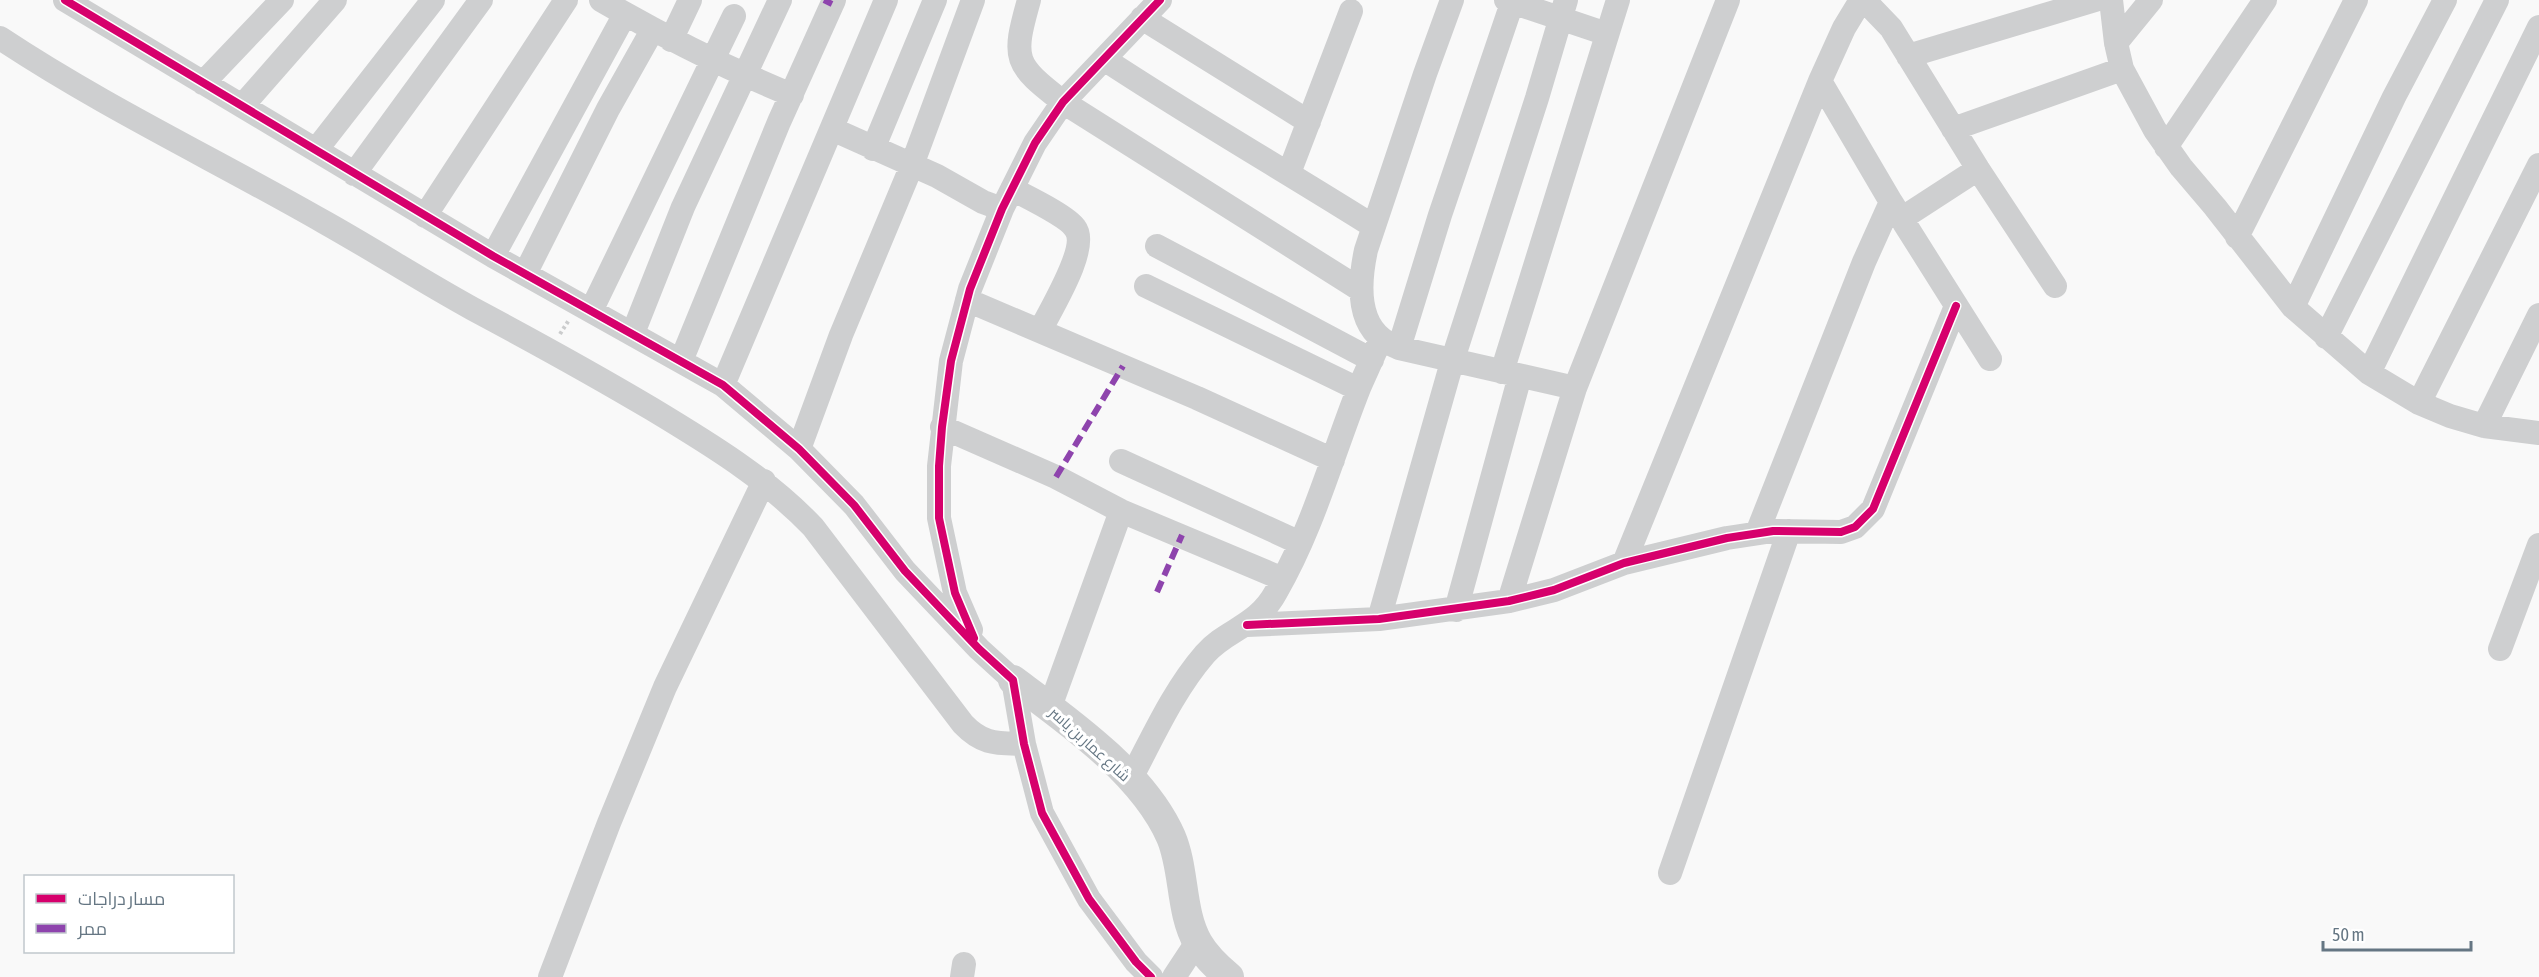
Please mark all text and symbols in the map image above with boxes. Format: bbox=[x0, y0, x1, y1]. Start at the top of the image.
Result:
street label: شارع عمار بن ياسر bbox=[1044, 703, 1134, 787]
legend bbox=[24, 875, 234, 953]
text: مسار دراجات bbox=[78, 888, 165, 910]
scale bar bbox=[2323, 914, 2472, 952]
text: ممر bbox=[77, 918, 107, 940]
text: 50 m bbox=[2332, 924, 2364, 945]

